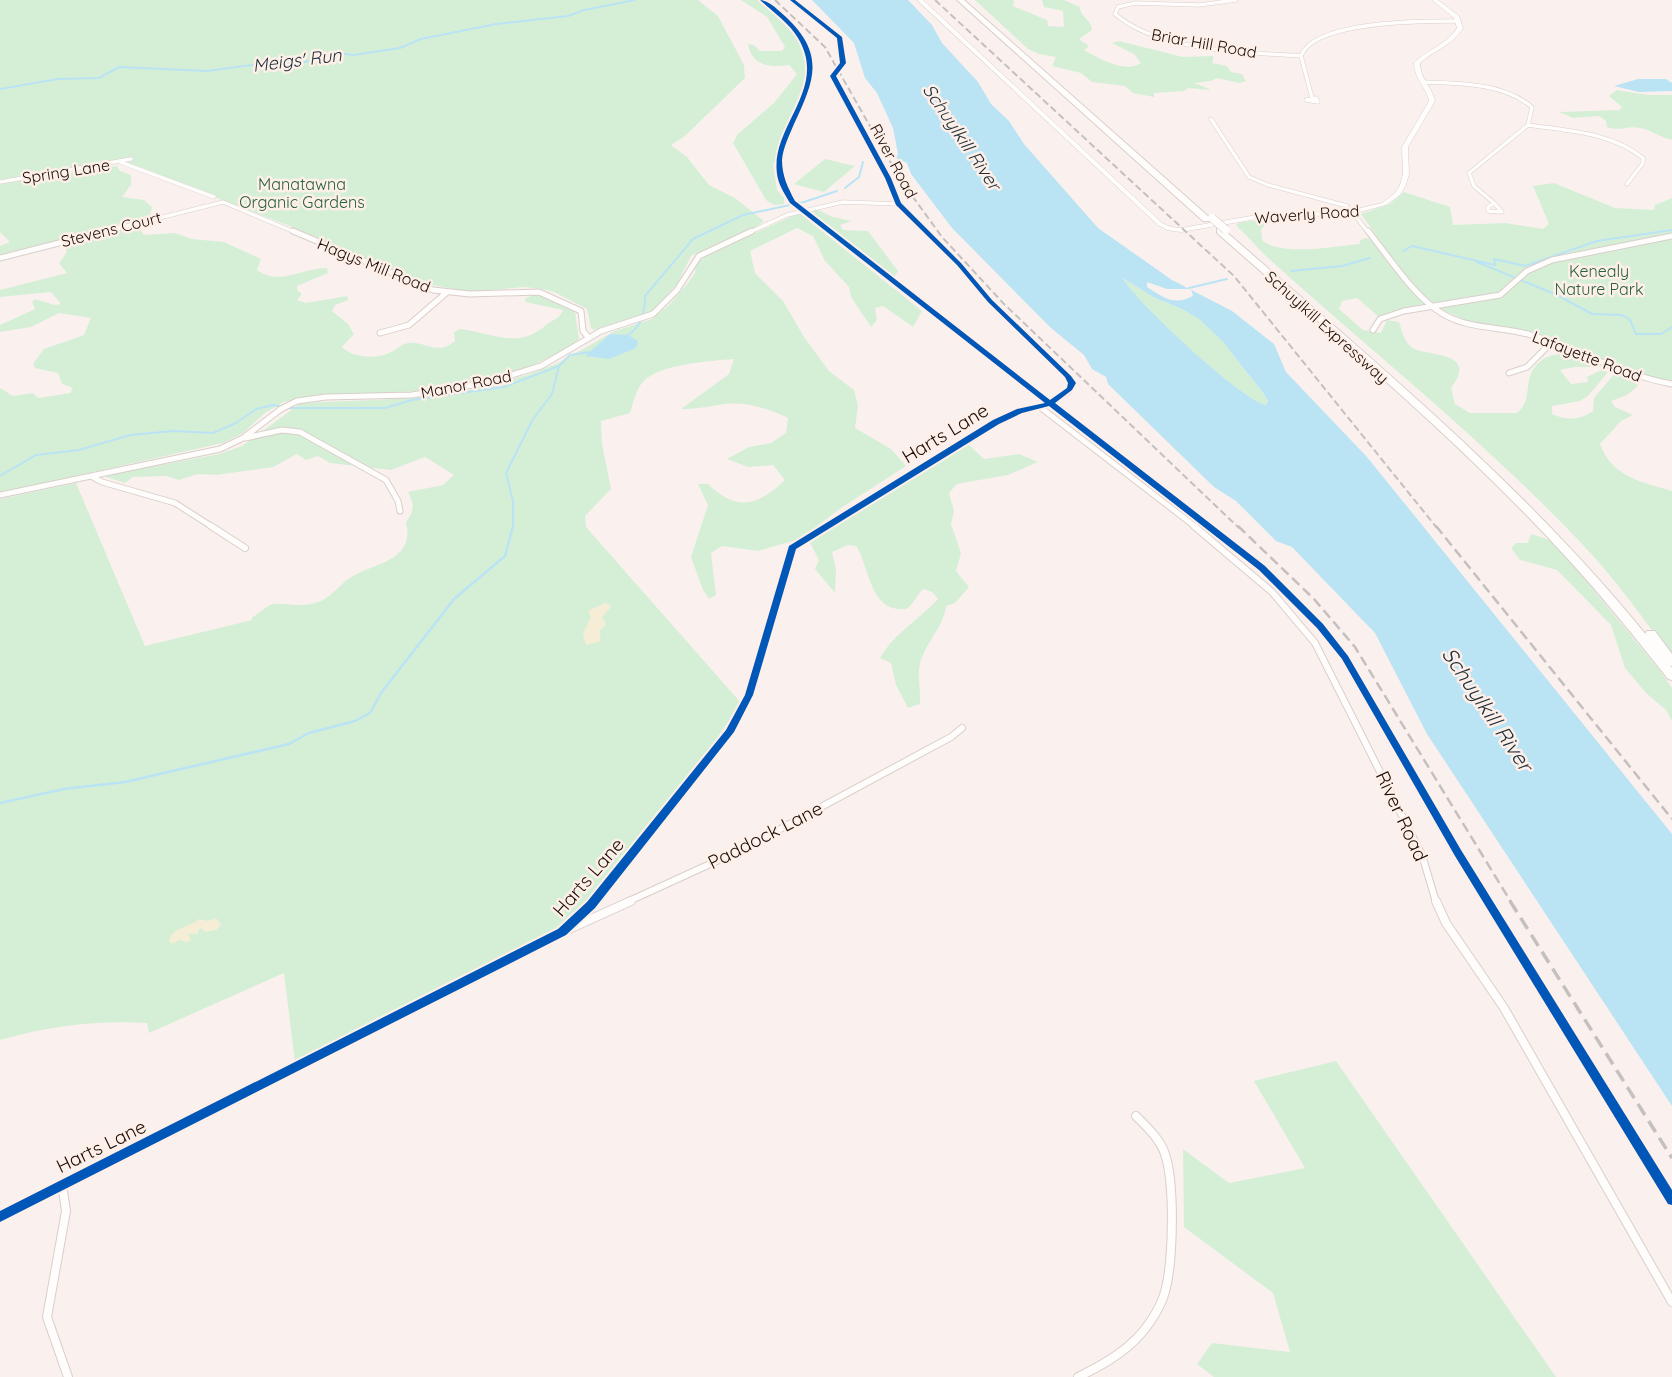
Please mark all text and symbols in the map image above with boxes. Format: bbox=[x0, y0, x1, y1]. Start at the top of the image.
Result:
street label: Briar Hill Road bbox=[1150, 24, 1258, 62]
water label: Meigs' Run bbox=[251, 43, 343, 77]
water label: Schuylkill River bbox=[918, 79, 1007, 196]
street label: River Road bbox=[866, 120, 922, 202]
street label: Spring Lane bbox=[21, 154, 111, 188]
park label: Manatawna Organic Gardens bbox=[239, 174, 365, 212]
street label: Waverly Road bbox=[1254, 200, 1360, 228]
street label: Stevens Court bbox=[59, 207, 163, 251]
street label: Hagys Mill Road bbox=[315, 233, 433, 297]
park label: Kenealy Nature Park bbox=[1555, 261, 1643, 299]
street label: Schuylkill Expressway bbox=[1261, 266, 1393, 388]
street label: Lafayette Road bbox=[1529, 326, 1645, 386]
street label: Manor Road bbox=[419, 365, 513, 403]
street label: Harts Lane bbox=[897, 398, 993, 468]
water label: Schuylkill River bbox=[1437, 642, 1541, 778]
street label: River Road bbox=[1371, 767, 1433, 865]
street label: Paddock Lane bbox=[704, 796, 826, 874]
street label: Harts Lane bbox=[547, 833, 629, 921]
street label: Harts Lane bbox=[52, 1114, 150, 1178]

